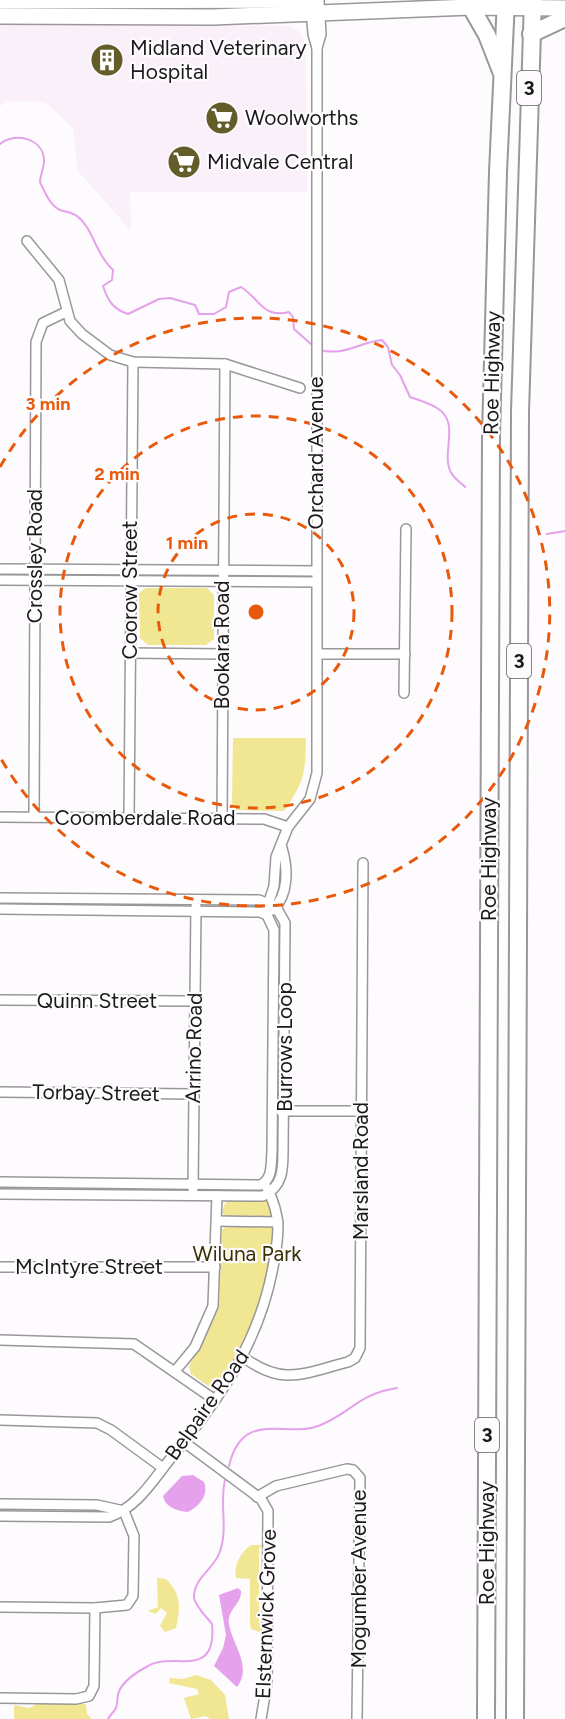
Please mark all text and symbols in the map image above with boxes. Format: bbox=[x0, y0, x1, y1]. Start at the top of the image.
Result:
place label: Midland Veterinary Hospital bbox=[130, 35, 307, 84]
building icon: Midland Veterinary Hospital bbox=[89, 42, 125, 78]
road number: 3 bbox=[517, 71, 541, 105]
supermarket icon: Woolworths bbox=[204, 100, 240, 136]
place label: Woolworths bbox=[245, 105, 358, 130]
supermarket icon: Midvale Central bbox=[166, 144, 202, 180]
place label: Midvale Central bbox=[207, 149, 353, 174]
street label: Roe Highway bbox=[478, 311, 505, 435]
street label: Orchard Avenue bbox=[303, 377, 328, 529]
text: 3 min bbox=[26, 393, 70, 415]
text: 2 min bbox=[94, 463, 140, 485]
street label: Crossley Road bbox=[22, 489, 47, 623]
street label: Coorow Street bbox=[117, 520, 142, 659]
text: 1 min bbox=[166, 532, 208, 554]
street label: Bookara Road bbox=[209, 580, 234, 710]
centre of rings bbox=[246, 602, 266, 622]
road number: 3 bbox=[507, 644, 531, 678]
street label: Roe Highway bbox=[476, 797, 501, 921]
street label: Coomberdale Road bbox=[55, 805, 235, 830]
street label: Burrows Loop bbox=[272, 982, 297, 1112]
street label: Quinn Street bbox=[37, 988, 157, 1013]
street label: Arrino Road bbox=[180, 992, 207, 1104]
street label: Torbay Street bbox=[32, 1079, 160, 1106]
street label: Marsland Road bbox=[348, 1102, 373, 1240]
park label: Wiluna Park bbox=[193, 1241, 302, 1266]
street label: McIntyre Street bbox=[15, 1254, 163, 1279]
street label: Belpaire Road bbox=[159, 1345, 254, 1465]
road number: 3 bbox=[475, 1418, 499, 1452]
street label: Roe Highway bbox=[474, 1481, 499, 1605]
street label: Mogumber Avenue bbox=[346, 1490, 371, 1668]
street label: Elsternwick Grove bbox=[250, 1529, 281, 1699]

